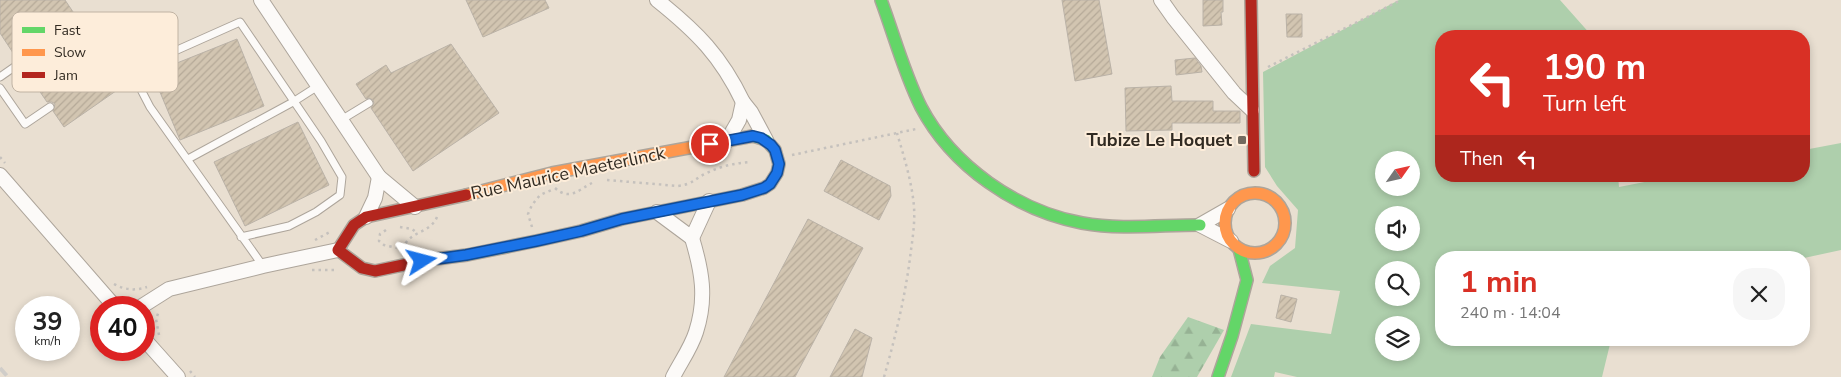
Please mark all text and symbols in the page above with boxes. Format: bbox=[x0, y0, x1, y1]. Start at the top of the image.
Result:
legend bbox=[12, 12, 178, 92]
text: Fast bbox=[54, 21, 80, 40]
text: Slow bbox=[54, 43, 86, 62]
text: 190 m bbox=[1543, 44, 1646, 91]
icon: left bbox=[1460, 50, 1525, 115]
text: Jam bbox=[53, 66, 78, 85]
text: Turn left bbox=[1543, 89, 1626, 119]
pin bbox=[689, 123, 731, 165]
place label: Tubize Le Hoquet bbox=[1087, 128, 1232, 152]
icon: arrive bbox=[696, 130, 724, 158]
marker: Tubize Le Hoquet bbox=[1236, 134, 1248, 146]
street label: Rue Maurice Maeterlinck bbox=[469, 140, 668, 205]
icon: left bbox=[1513, 145, 1541, 173]
text: Then bbox=[1460, 146, 1503, 172]
north arrow bbox=[1375, 151, 1420, 196]
map controls bbox=[1375, 151, 1420, 361]
button: sound bbox=[1375, 206, 1420, 251]
position arrow bbox=[395, 234, 447, 286]
button: search bbox=[1375, 261, 1420, 306]
text: 1 min bbox=[1460, 262, 1538, 303]
button: close bbox=[1733, 268, 1785, 320]
speed limit sign: 40 bbox=[90, 296, 155, 361]
text: 240 m · 14:04 bbox=[1460, 302, 1561, 324]
text: 39 bbox=[32, 305, 63, 339]
button: layers bbox=[1375, 316, 1420, 361]
text: km/h bbox=[34, 333, 61, 349]

